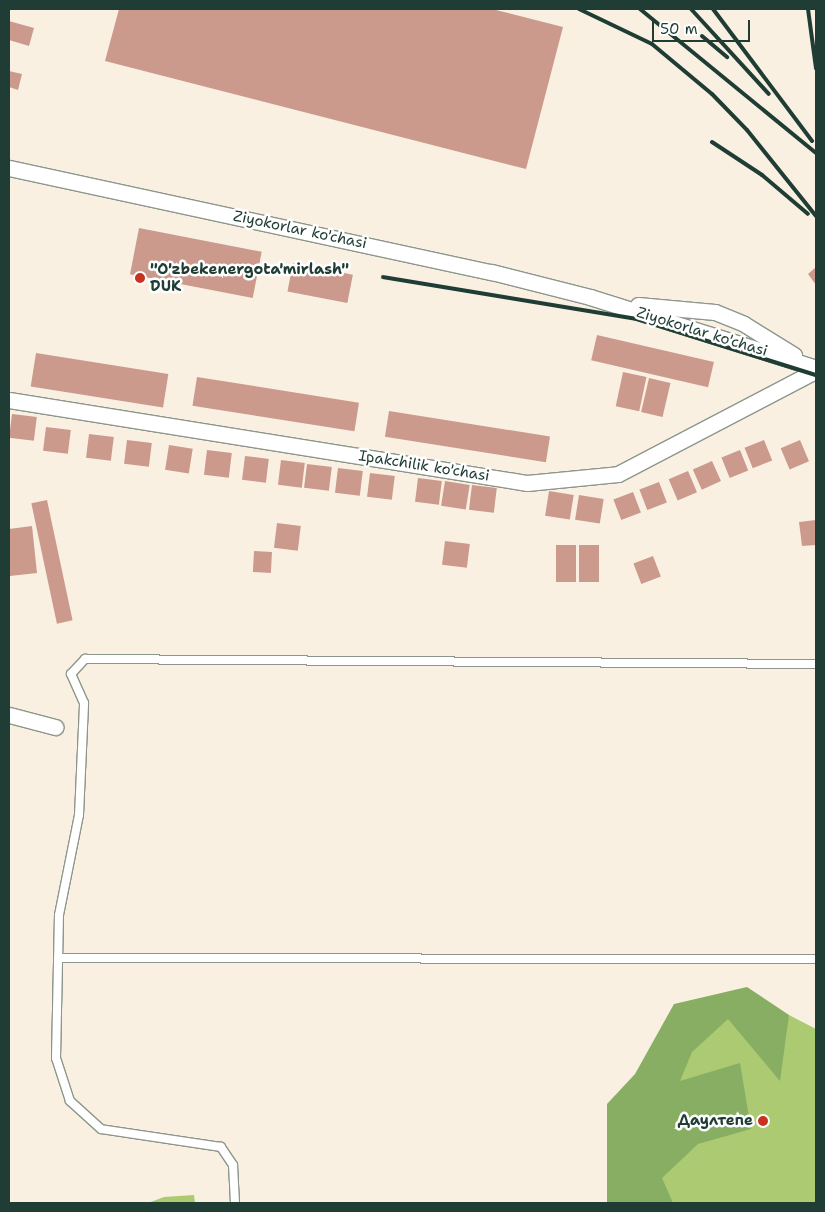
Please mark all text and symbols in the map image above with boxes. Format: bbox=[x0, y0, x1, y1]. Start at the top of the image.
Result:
scale bar bbox=[655, 10, 752, 42]
text: 50 m bbox=[660, 19, 698, 39]
street label: Ziyokorlar ko'chasi bbox=[232, 207, 368, 253]
place label: "O'zbekenergota'mirlash" DUK bbox=[150, 260, 349, 295]
marker: "O'zbekenergota'mirlash" DUK bbox=[134, 272, 146, 284]
street label: Ziyokorlar ko'chasi bbox=[634, 304, 770, 360]
street label: Ipakchilik ko'chasi bbox=[357, 447, 491, 485]
place label: Даултепе bbox=[678, 1112, 753, 1130]
marker: Даултепе bbox=[757, 1115, 769, 1127]

